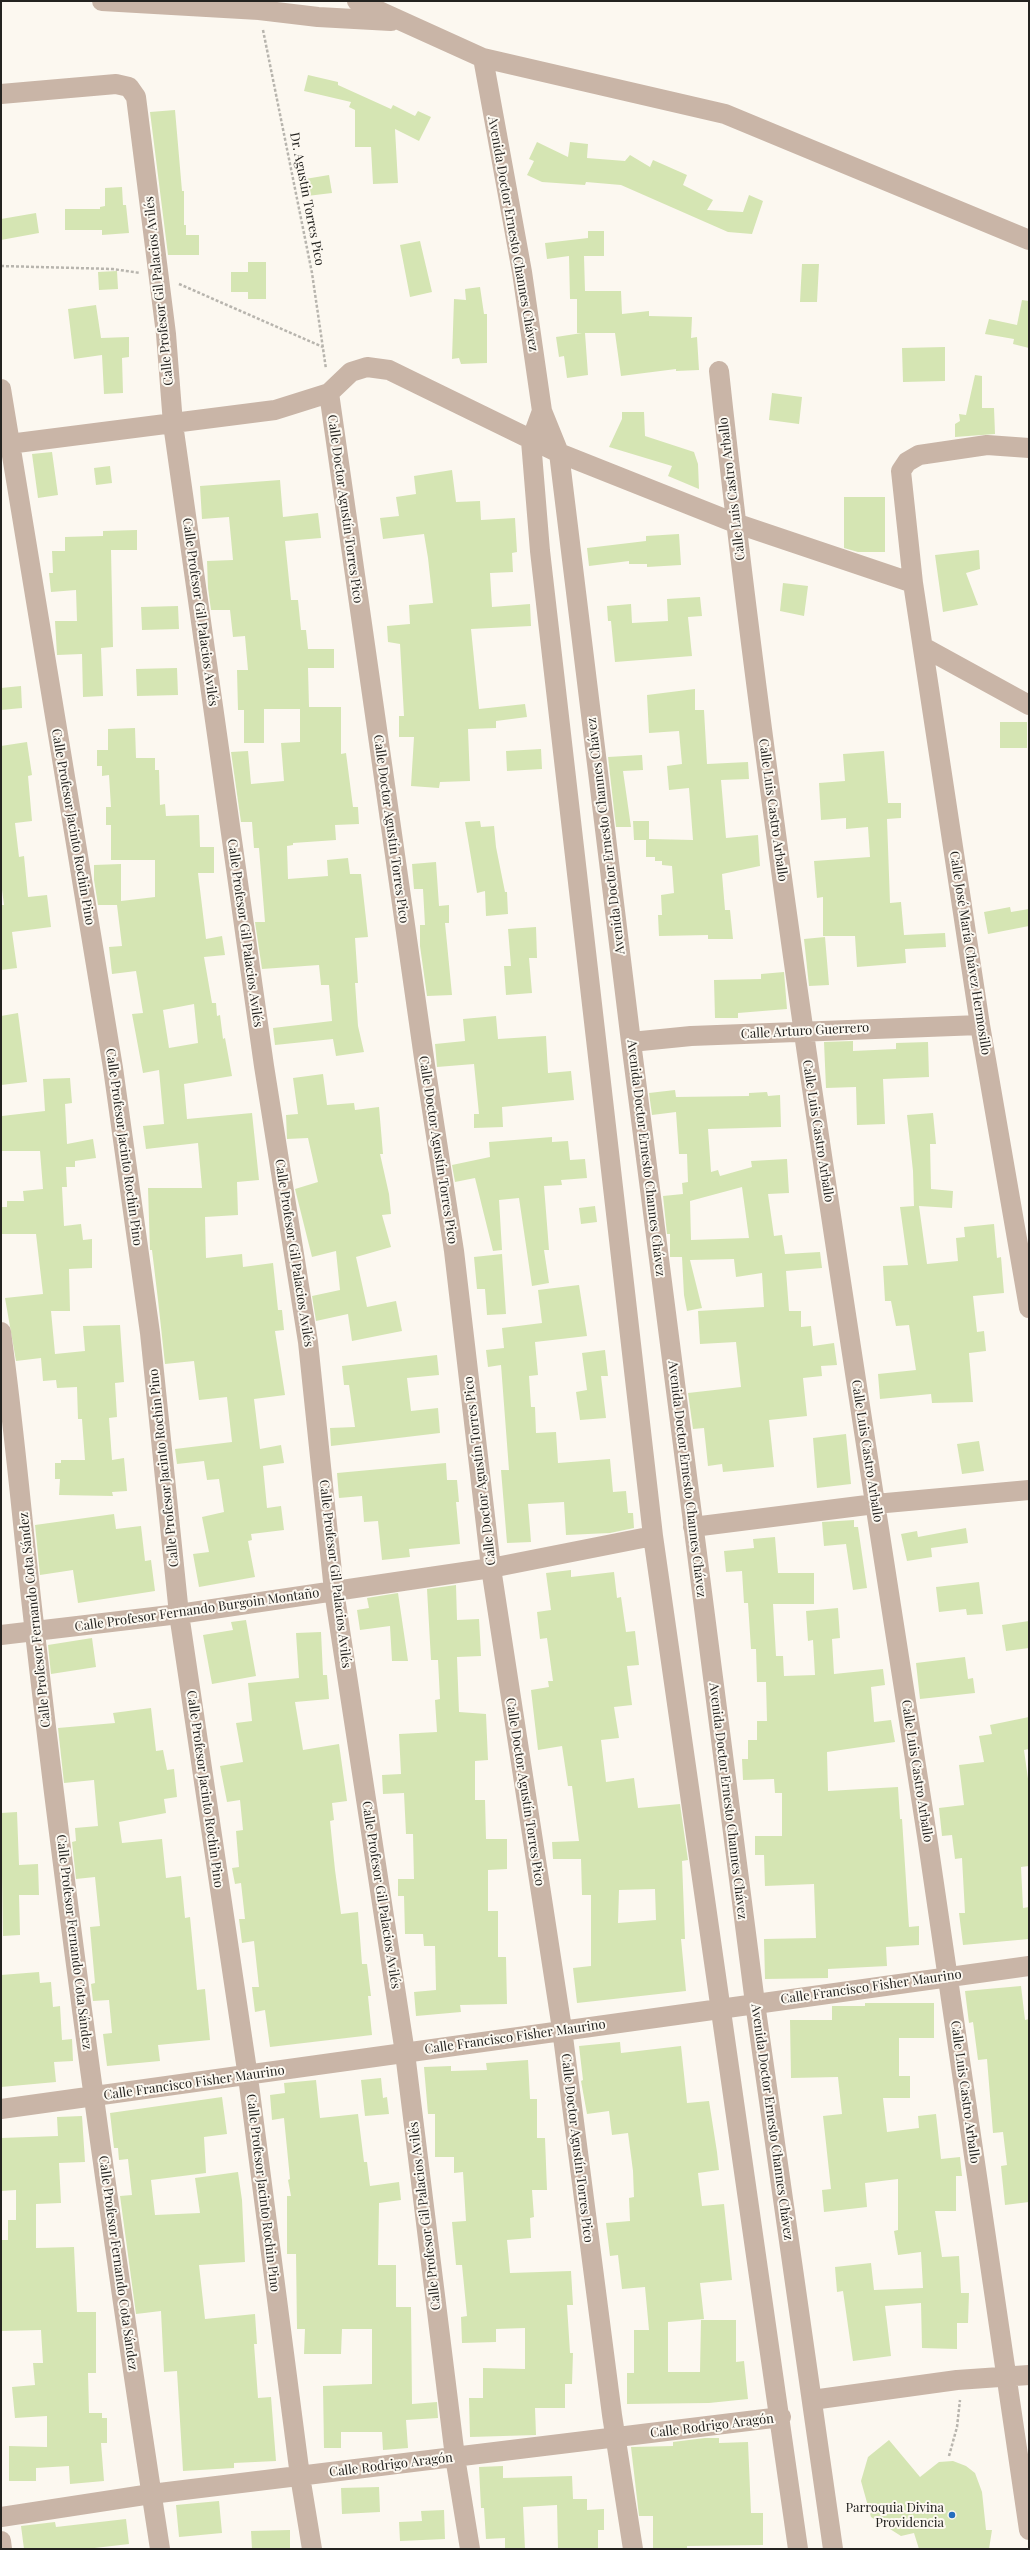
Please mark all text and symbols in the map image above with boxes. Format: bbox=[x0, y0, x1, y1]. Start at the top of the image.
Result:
street label: Avenida Doctor Ernesto Channes Chávez bbox=[485, 115, 541, 353]
street label: Dr. Agustin Torres Pico bbox=[286, 131, 328, 267]
street label: Calle Profesor Gil Palacios Avilés bbox=[141, 196, 177, 386]
street label: Calle Doctor Agustín Torres Pico bbox=[324, 414, 366, 604]
street label: Calle Luis Castro Arballo bbox=[715, 416, 749, 562]
street label: Calle Profesor Gil Palacios Avilés bbox=[179, 517, 221, 707]
street label: Avenida Doctor Ernesto Channes Chávez bbox=[584, 717, 628, 955]
street label: Calle Profesor Jacinto Rochin Pino bbox=[48, 728, 98, 926]
street label: Calle Doctor Agustín Torres Pico bbox=[370, 734, 412, 924]
street label: Calle Luis Castro Arballo bbox=[755, 737, 791, 883]
street label: Calle Profesor Gil Palacios Avilés bbox=[224, 838, 266, 1028]
street label: Calle José María Chávez Hermosillo bbox=[946, 850, 994, 1056]
street label: Calle Arturo Guerrero bbox=[740, 1020, 870, 1042]
street label: Avenida Doctor Ernesto Channes Chávez bbox=[624, 1039, 668, 1277]
street label: Calle Profesor Jacinto Rochin Pino bbox=[102, 1047, 146, 1247]
street label: Calle Doctor Agustín Torres Pico bbox=[415, 1055, 461, 1245]
street label: Calle Luis Castro Arballo bbox=[799, 1059, 837, 1203]
street label: Calle Profesor Gil Palacios Avilés bbox=[271, 1158, 317, 1348]
street label: Avenida Doctor Ernesto Channes Chávez bbox=[665, 1360, 709, 1598]
street label: Calle Profesor Jacinto Rochin Pino bbox=[146, 1368, 182, 1568]
street label: Calle Doctor Agustín Torres Pico bbox=[461, 1376, 499, 1566]
street label: Calle Luis Castro Arballo bbox=[848, 1379, 886, 1523]
street label: Calle Profesor Gil Palacios Avilés bbox=[316, 1479, 354, 1669]
street label: Calle Profesor Fernando Cota Sández bbox=[16, 1511, 54, 1729]
street label: Calle Profesor Fernando Burgoin Montaño bbox=[74, 1585, 320, 1635]
street label: Avenida Doctor Ernesto Channes Chávez bbox=[706, 1682, 750, 1920]
street label: Calle Profesor Jacinto Rochin Pino bbox=[183, 1689, 227, 1889]
street label: Calle Doctor Agustín Torres Pico bbox=[502, 1697, 548, 1887]
street label: Calle Luis Castro Arballo bbox=[898, 1699, 936, 1843]
street label: Calle Profesor Gil Palacios Avilés bbox=[358, 1800, 404, 1990]
street label: Calle Profesor Fernando Cota Sández bbox=[53, 1833, 95, 2051]
street label: Calle Francisco Fisher Maurino bbox=[780, 1967, 962, 2007]
street label: Avenida Doctor Ernesto Channes Chávez bbox=[748, 2003, 796, 2241]
street label: Calle Francisco Fisher Maurino bbox=[424, 2017, 606, 2057]
street label: Calle Luis Castro Arballo bbox=[947, 2019, 983, 2165]
street label: Calle Doctor Agustín Torres Pico bbox=[558, 2053, 596, 2243]
street label: Calle Francisco Fisher Maurino bbox=[103, 2063, 285, 2103]
street label: Calle Profesor Jacinto Rochin Pino bbox=[243, 2093, 283, 2293]
street label: Calle Profesor Gil Palacios Avilés bbox=[406, 2121, 444, 2311]
street label: Calle Profesor Fernando Cota Sández bbox=[95, 2155, 141, 2371]
street label: Calle Rodrigo Aragón bbox=[649, 2411, 775, 2441]
street label: Calle Rodrigo Aragón bbox=[328, 2450, 454, 2480]
place label: Parroquia Divina Providencia bbox=[846, 2500, 944, 2531]
marker: Parroquia Divina Providencia bbox=[947, 2510, 957, 2520]

